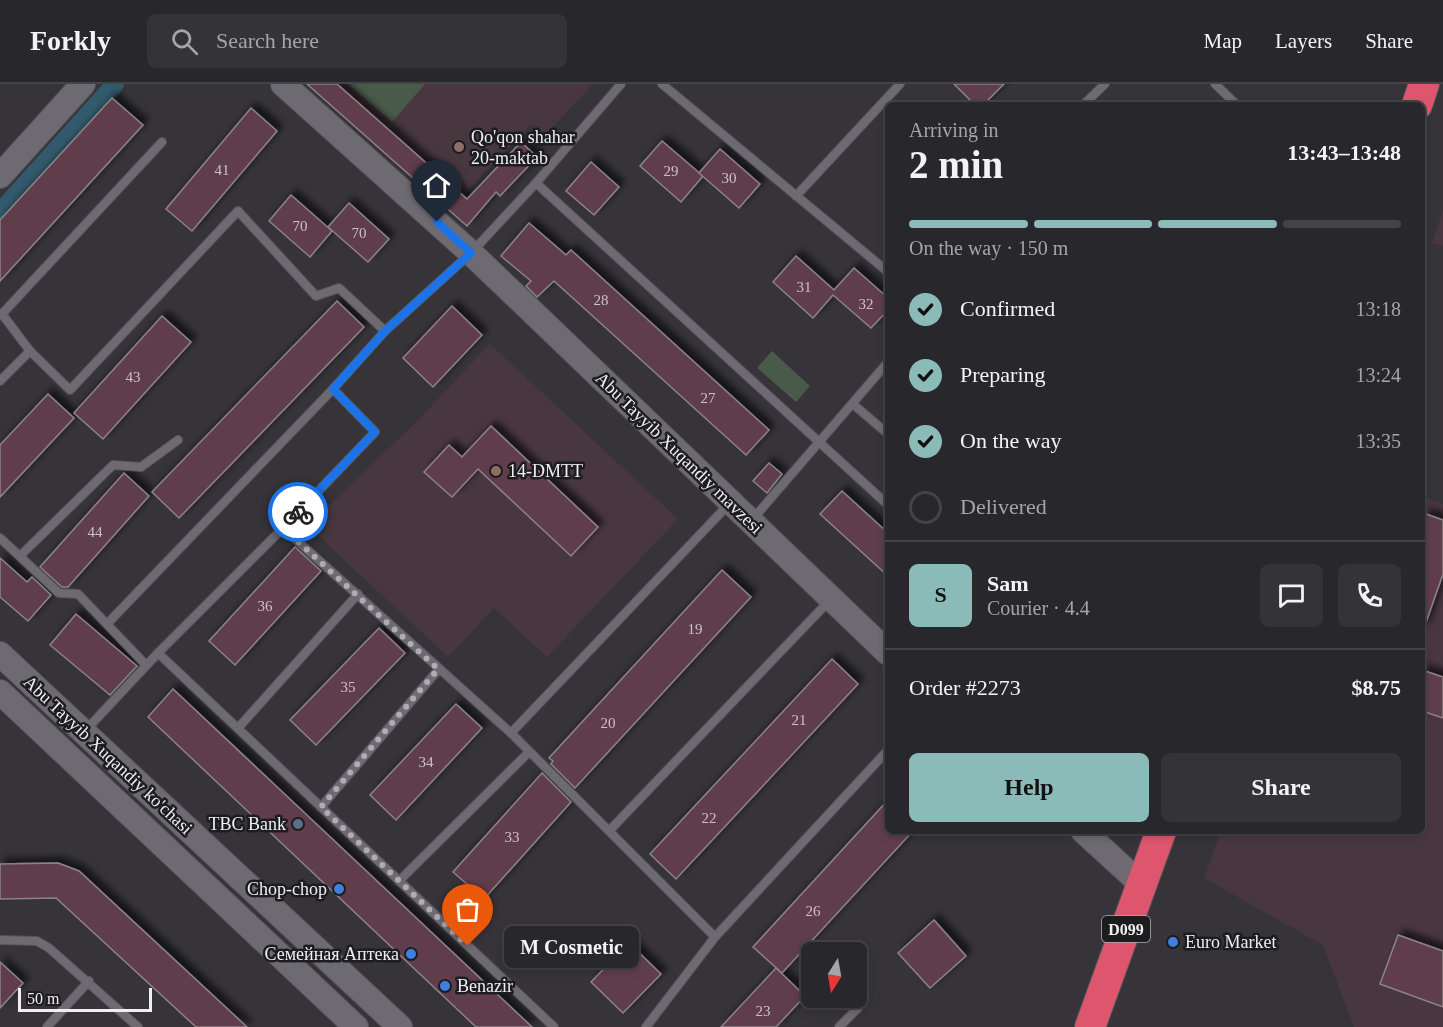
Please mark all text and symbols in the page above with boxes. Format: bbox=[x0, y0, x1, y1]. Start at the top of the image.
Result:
search box bbox=[147, 14, 567, 68]
text: Forkly bbox=[30, 25, 111, 56]
icon: search bbox=[168, 25, 201, 58]
text: Search here bbox=[216, 28, 319, 53]
text: Map bbox=[1204, 29, 1242, 53]
text: Layers bbox=[1275, 29, 1332, 53]
text: Share bbox=[1365, 29, 1413, 53]
text: Arriving in bbox=[909, 119, 998, 141]
place label: Qo'qon shahar 20-maktab bbox=[471, 127, 575, 168]
marker: Qo'qon shahar 20-maktab bbox=[452, 140, 466, 154]
text: 13:43–13:48 bbox=[1287, 140, 1401, 165]
text: 2 min bbox=[909, 143, 1003, 186]
pin bbox=[411, 160, 462, 222]
house number: 41 bbox=[215, 162, 230, 178]
house number: 29 bbox=[664, 163, 679, 179]
icon: home bbox=[420, 169, 453, 202]
house number: 30 bbox=[722, 170, 737, 186]
house number: 70 bbox=[293, 218, 308, 234]
house number: 70 bbox=[352, 225, 367, 241]
text: On the way · 150 m bbox=[909, 237, 1068, 259]
house number: 31 bbox=[797, 279, 812, 295]
house number: 28 bbox=[594, 292, 609, 308]
icon: check bbox=[909, 293, 942, 326]
house number: 32 bbox=[859, 296, 874, 312]
text: Confirmed bbox=[960, 296, 1055, 321]
text: 13:18 bbox=[1355, 298, 1401, 320]
icon: check bbox=[909, 359, 942, 392]
text: Preparing bbox=[960, 362, 1046, 387]
text: 13:24 bbox=[1355, 364, 1401, 386]
street label: Abu Tayyib Xuqandiy mavzesi bbox=[592, 368, 766, 538]
house number: 43 bbox=[126, 369, 141, 385]
house number: 27 bbox=[701, 390, 716, 406]
icon: check bbox=[909, 425, 942, 458]
text: On the way bbox=[960, 428, 1061, 453]
text: 13:35 bbox=[1355, 430, 1401, 452]
place label: 14-DMTT bbox=[508, 461, 583, 481]
marker: 14-DMTT bbox=[489, 464, 503, 478]
courier bbox=[268, 482, 328, 542]
text: Delivered bbox=[960, 494, 1047, 519]
icon: bike bbox=[282, 496, 315, 529]
house number: 44 bbox=[88, 524, 103, 540]
button: chat bbox=[1260, 564, 1323, 627]
button: phone bbox=[1338, 564, 1401, 627]
text: Sam bbox=[987, 571, 1029, 596]
text: S bbox=[934, 582, 947, 607]
text: Courier · 4.4 bbox=[987, 597, 1090, 619]
house number: 36 bbox=[258, 598, 273, 614]
house number: 19 bbox=[688, 621, 703, 637]
street label: Abu Tayyib Xuqandiy ko'chasi bbox=[20, 672, 196, 838]
text: Order #2273 bbox=[909, 675, 1021, 700]
text: $8.75 bbox=[1352, 675, 1401, 700]
house number: 35 bbox=[341, 679, 356, 695]
house number: 21 bbox=[792, 712, 807, 728]
house number: 20 bbox=[601, 715, 616, 731]
button: Help bbox=[909, 753, 1149, 822]
button: Share bbox=[1161, 753, 1401, 822]
house number: 34 bbox=[419, 754, 434, 770]
house number: 22 bbox=[702, 810, 717, 826]
place label: TBC Bank bbox=[208, 814, 286, 834]
marker: TBC Bank bbox=[291, 817, 305, 831]
house number: 33 bbox=[505, 829, 520, 845]
place label: Chop-chop bbox=[247, 879, 327, 899]
marker: Chop-chop bbox=[332, 882, 346, 896]
pin bbox=[442, 884, 493, 946]
icon: bag bbox=[451, 893, 484, 926]
house number: 26 bbox=[806, 903, 821, 919]
road number: D099 bbox=[1102, 916, 1150, 942]
callout: M Cosmetic bbox=[504, 925, 639, 967]
place label: Euro Market bbox=[1185, 932, 1276, 952]
marker: Euro Market bbox=[1166, 935, 1180, 949]
text: M Cosmetic bbox=[520, 936, 623, 958]
north arrow bbox=[801, 942, 867, 1008]
map controls bbox=[801, 942, 867, 1008]
place label: Семейная Аптека bbox=[264, 944, 399, 964]
marker: Семейная Аптека bbox=[404, 947, 418, 961]
place label: Benazir bbox=[457, 976, 513, 996]
marker: Benazir bbox=[438, 979, 452, 993]
scale bar bbox=[18, 985, 152, 1012]
text: 50 m bbox=[27, 990, 59, 1007]
house number: 23 bbox=[756, 1003, 771, 1019]

